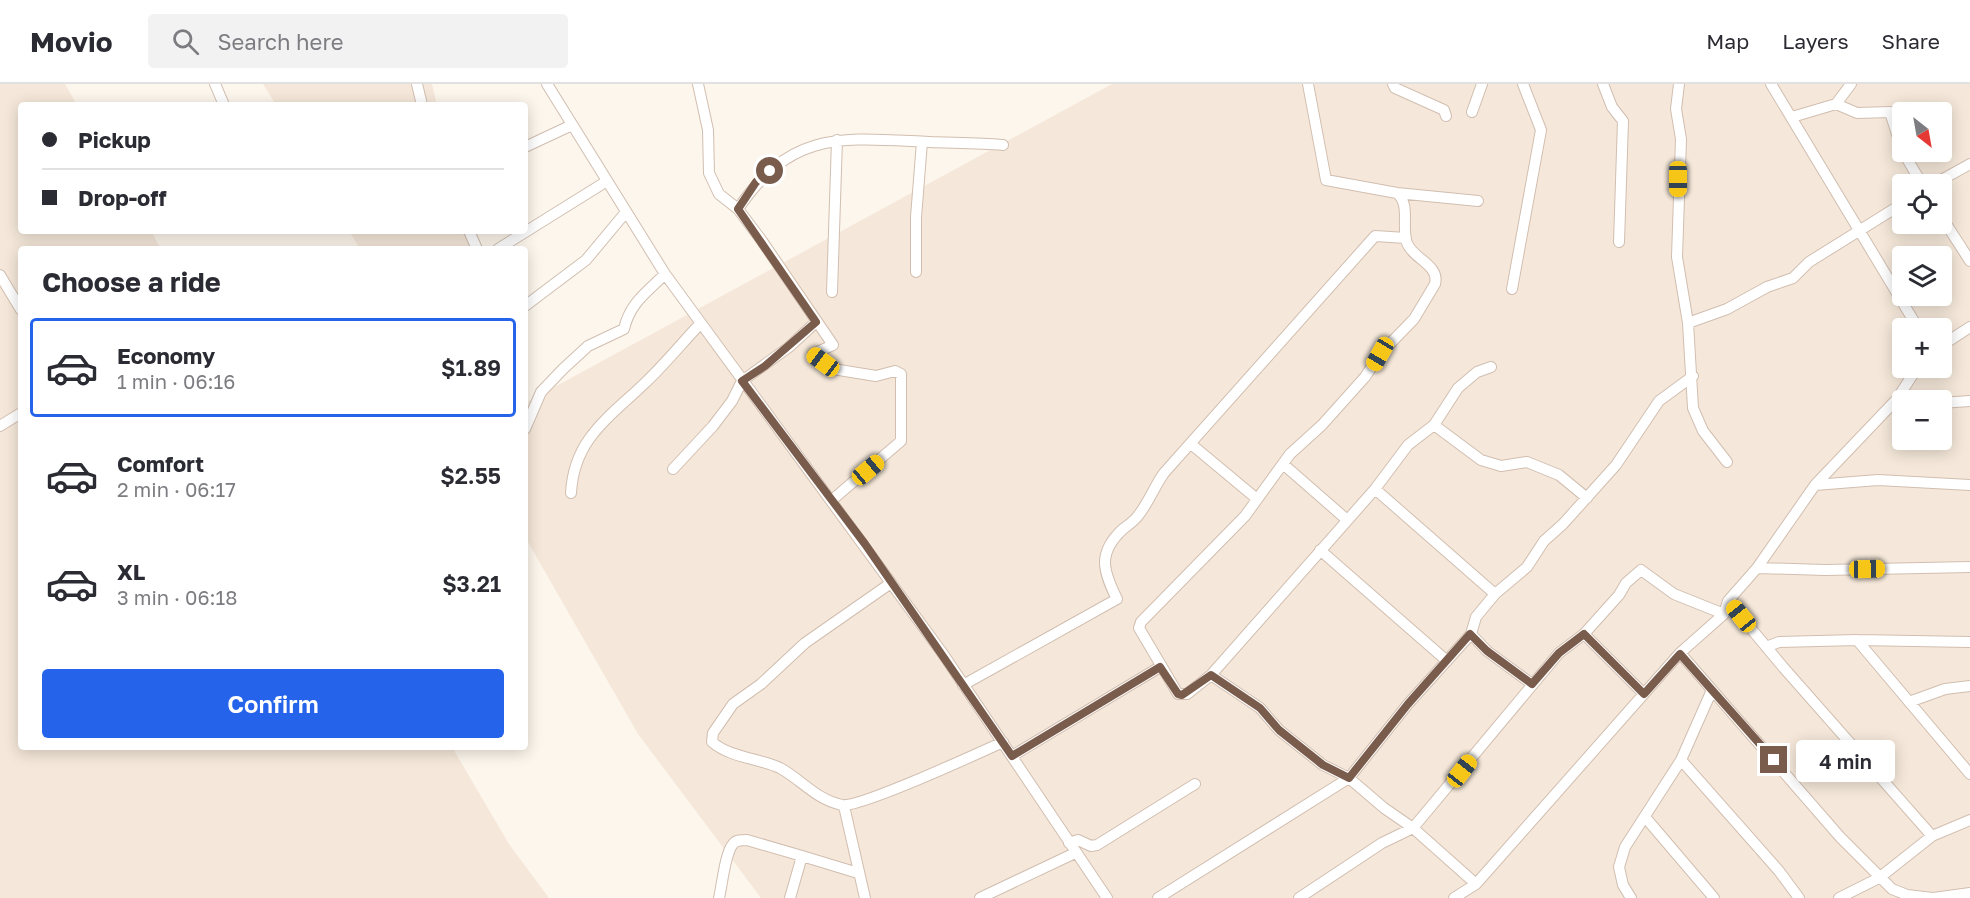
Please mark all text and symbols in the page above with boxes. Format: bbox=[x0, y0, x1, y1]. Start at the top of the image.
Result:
search box bbox=[148, 14, 568, 68]
text: Movio bbox=[30, 25, 112, 58]
icon: search bbox=[169, 25, 202, 58]
text: Search here bbox=[217, 28, 344, 55]
text: Map bbox=[1706, 28, 1749, 54]
text: Layers bbox=[1782, 28, 1849, 54]
text: Share bbox=[1882, 28, 1940, 54]
north arrow bbox=[1892, 102, 1952, 162]
map controls bbox=[1892, 102, 1952, 450]
text: Pickup bbox=[78, 126, 151, 153]
route start bbox=[756, 157, 783, 184]
car bbox=[1669, 161, 1687, 197]
button: locate bbox=[1892, 174, 1952, 234]
text: Drop-off bbox=[78, 184, 167, 211]
button: layers bbox=[1892, 246, 1952, 306]
text: Choose a ride bbox=[42, 266, 221, 298]
button: + bbox=[1892, 318, 1952, 378]
car bbox=[1363, 334, 1397, 374]
icon: car bbox=[45, 341, 99, 395]
text: Economy bbox=[117, 342, 215, 369]
car bbox=[803, 344, 843, 380]
text: $1.89 bbox=[441, 354, 501, 381]
text: 1 min · 06:16 bbox=[117, 369, 235, 393]
button: − bbox=[1892, 390, 1952, 450]
icon: car bbox=[45, 449, 99, 503]
text: Comfort bbox=[117, 450, 204, 477]
car bbox=[848, 452, 888, 488]
text: $2.55 bbox=[440, 462, 501, 489]
text: 2 min · 06:17 bbox=[117, 477, 236, 501]
icon: car bbox=[45, 557, 99, 611]
text: XL bbox=[117, 558, 145, 585]
car bbox=[1849, 560, 1885, 578]
text: $3.21 bbox=[442, 570, 501, 597]
text: 3 min · 06:18 bbox=[117, 585, 237, 609]
car bbox=[1723, 596, 1759, 636]
button: Confirm bbox=[42, 669, 504, 738]
callout: 4 min bbox=[1795, 739, 1894, 781]
route end bbox=[1760, 746, 1787, 773]
text: 4 min bbox=[1819, 749, 1872, 773]
car bbox=[1444, 751, 1480, 791]

